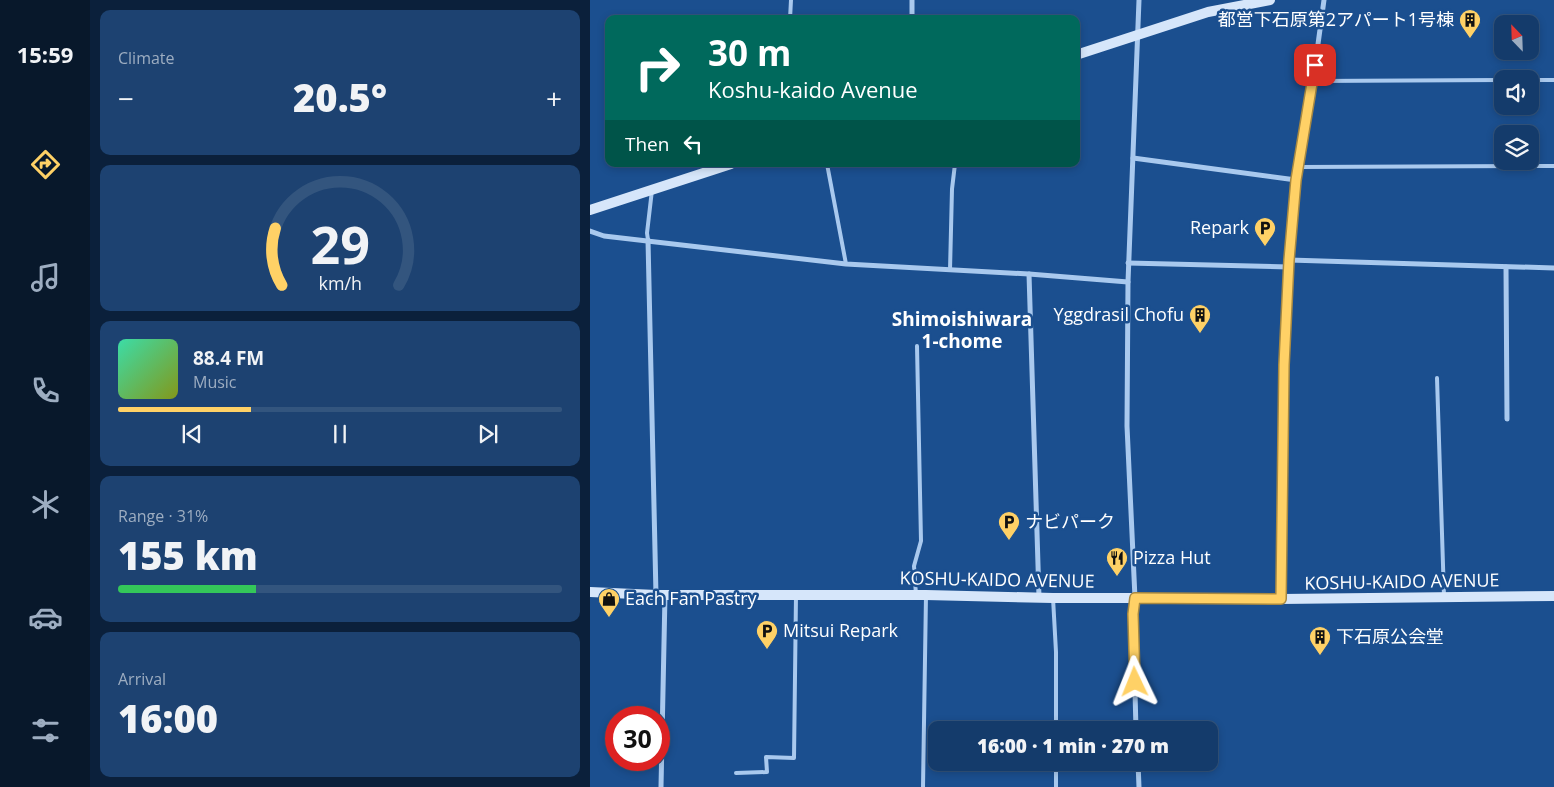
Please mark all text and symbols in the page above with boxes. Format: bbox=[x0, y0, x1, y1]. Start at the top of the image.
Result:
place label: 都営下石原第2アパート1号棟 bbox=[1218, 7, 1454, 31]
building icon: 都営下石原第2アパート1号棟 bbox=[1458, 8, 1482, 39]
north arrow bbox=[1494, 15, 1539, 60]
map controls bbox=[1494, 15, 1539, 170]
text: 30 m bbox=[708, 29, 791, 76]
icon: right bbox=[625, 35, 690, 100]
text: 15:59 bbox=[17, 39, 73, 69]
pin bbox=[1294, 44, 1336, 86]
text: Climate bbox=[118, 47, 175, 69]
icon: arrive bbox=[1301, 51, 1329, 79]
button: sound bbox=[1494, 70, 1539, 115]
text: 20.5° bbox=[293, 71, 387, 123]
text: Koshu-kaido Avenue bbox=[708, 74, 918, 104]
text: − bbox=[118, 79, 134, 117]
text: + bbox=[546, 79, 562, 117]
button: layers bbox=[1494, 125, 1539, 170]
icon: left bbox=[679, 130, 707, 158]
text: Then bbox=[625, 131, 669, 157]
icon: directions bbox=[28, 147, 63, 182]
text: 29 bbox=[310, 208, 370, 279]
place label: Repark bbox=[1190, 215, 1250, 239]
parking icon: Repark bbox=[1253, 216, 1277, 247]
icon: music bbox=[28, 260, 63, 295]
text: km/h bbox=[318, 271, 362, 295]
place label: Yggdrasil Chofu bbox=[1053, 302, 1184, 326]
building icon: Yggdrasil Chofu bbox=[1188, 303, 1212, 334]
district label: Shimoishiwara 1-chome bbox=[892, 306, 1032, 354]
text: 88.4 FM bbox=[193, 345, 264, 371]
text: Music bbox=[193, 371, 237, 393]
icon: phone bbox=[28, 373, 63, 408]
icon: previous bbox=[178, 420, 206, 448]
icon: pause bbox=[326, 420, 354, 448]
icon: next bbox=[474, 420, 502, 448]
icon: climate bbox=[28, 487, 63, 522]
text: Range · 31% bbox=[118, 505, 208, 527]
place label: ナビパーク bbox=[1025, 509, 1115, 533]
parking icon: ナビパーク bbox=[997, 510, 1021, 541]
text: 155 km bbox=[118, 529, 258, 581]
place label: Pizza Hut bbox=[1133, 545, 1211, 569]
restaurant icon: Pizza Hut bbox=[1105, 546, 1129, 577]
street label: KOSHU-KAIDO AVENUE bbox=[899, 565, 1095, 593]
street label: KOSHU-KAIDO AVENUE bbox=[1304, 567, 1500, 595]
place label: Each Fan Pastry bbox=[625, 586, 758, 610]
shop icon: Each Fan Pastry bbox=[597, 587, 621, 618]
icon: car bbox=[28, 600, 63, 635]
place label: Mitsui Repark bbox=[783, 618, 899, 642]
parking icon: Mitsui Repark bbox=[755, 619, 779, 650]
place label: 下石原公会堂 bbox=[1336, 624, 1444, 648]
building icon: 下石原公会堂 bbox=[1308, 625, 1332, 656]
position arrow bbox=[1108, 655, 1160, 707]
text: Arrival bbox=[118, 668, 166, 690]
text: 16:00 bbox=[118, 692, 218, 744]
speed limit sign: 30 bbox=[605, 706, 670, 771]
icon: filters bbox=[28, 713, 63, 748]
text: 16:00 · 1 min · 270 m bbox=[977, 733, 1169, 759]

